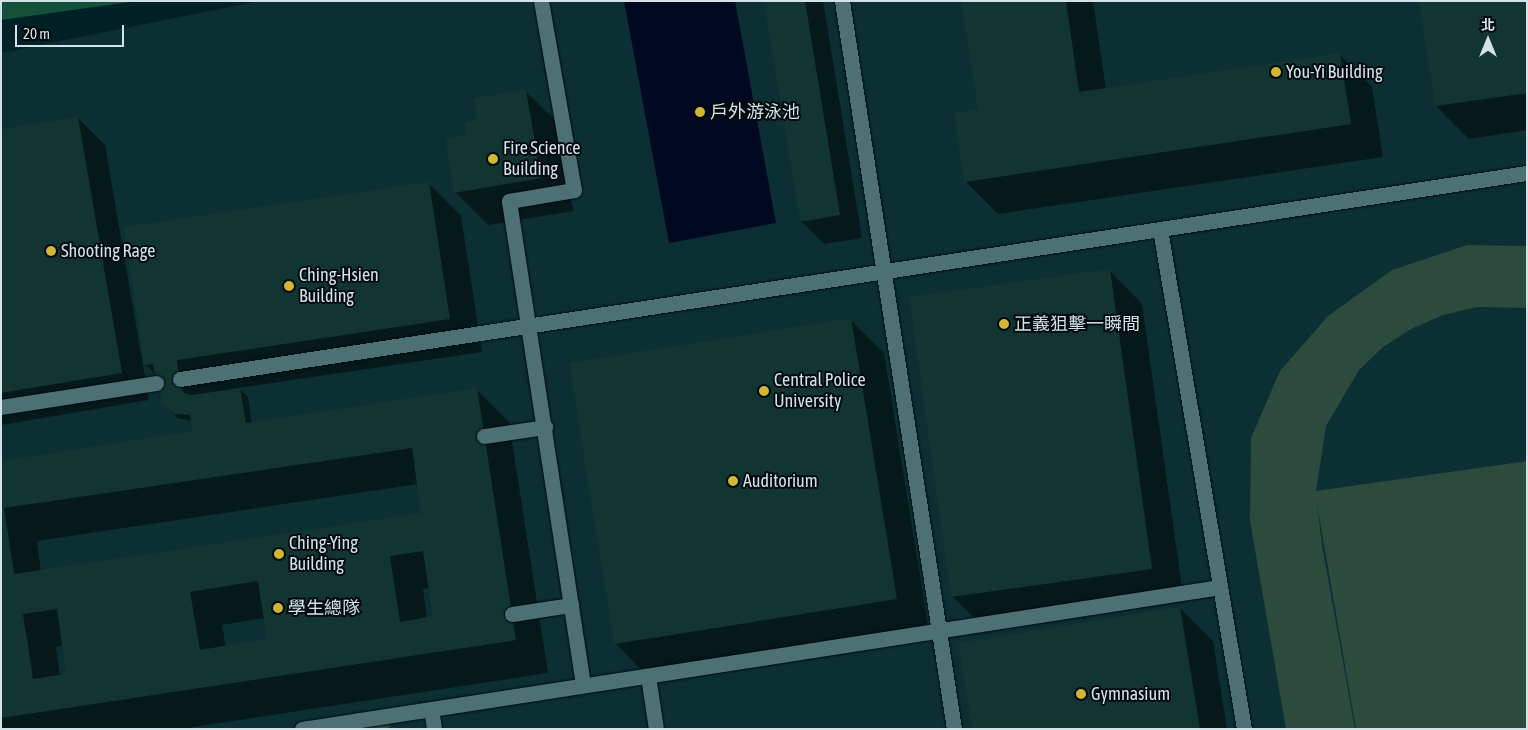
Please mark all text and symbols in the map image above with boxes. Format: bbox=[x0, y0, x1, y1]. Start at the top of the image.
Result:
scale bar bbox=[18, 15, 126, 47]
north arrow bbox=[1463, 15, 1513, 65]
text: 北 bbox=[1481, 17, 1495, 33]
text: 20 m bbox=[23, 25, 50, 42]
place label: You-Yi Building bbox=[1286, 61, 1383, 83]
marker: You-Yi Building bbox=[1270, 66, 1282, 78]
place label: 戶外游泳池 bbox=[710, 101, 800, 123]
marker: 戶外游泳池 bbox=[694, 106, 706, 118]
place label: Fire Science Building bbox=[503, 138, 580, 180]
marker: Fire Science Building bbox=[487, 153, 499, 165]
place label: Shooting Rage bbox=[61, 240, 155, 262]
marker: Shooting Rage bbox=[45, 245, 57, 257]
place label: Ching-Hsien Building bbox=[299, 265, 379, 308]
marker: Ching-Hsien Building bbox=[283, 280, 295, 292]
place label: 正義狙擊一瞬間 bbox=[1014, 313, 1140, 335]
marker: 正義狙擊一瞬間 bbox=[998, 318, 1010, 330]
place label: Central Police University bbox=[774, 370, 866, 412]
marker: Central Police University bbox=[758, 385, 770, 397]
place label: Auditorium bbox=[743, 470, 818, 492]
marker: Auditorium bbox=[727, 475, 739, 487]
place label: Ching-Ying Building bbox=[289, 533, 358, 576]
marker: Ching-Ying Building bbox=[273, 548, 285, 560]
place label: 學生總隊 bbox=[288, 597, 360, 619]
marker: 學生總隊 bbox=[272, 602, 284, 614]
place label: Gymnasium bbox=[1091, 683, 1170, 705]
marker: Gymnasium bbox=[1075, 688, 1087, 700]

